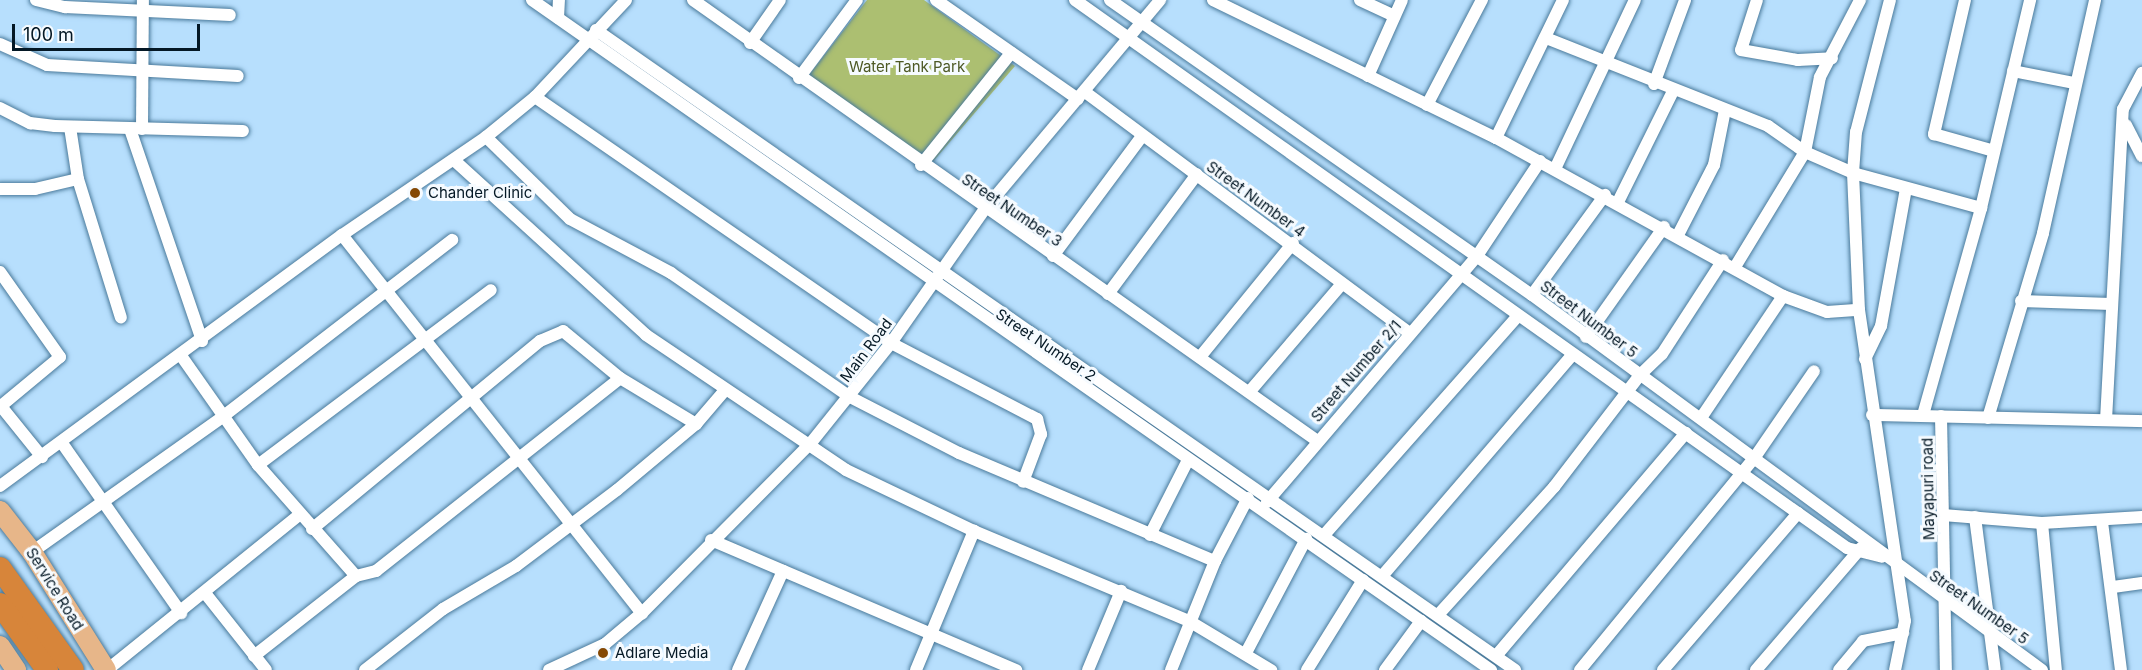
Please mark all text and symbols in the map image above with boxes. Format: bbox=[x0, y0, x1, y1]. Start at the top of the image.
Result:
scale bar bbox=[15, 12, 202, 50]
text: 100 m bbox=[23, 24, 74, 45]
park label: Water Tank Park bbox=[849, 58, 965, 76]
street label: Street Number 4 bbox=[1203, 157, 1309, 241]
street label: Street Number 3 bbox=[959, 170, 1065, 250]
marker: Chander Clinic bbox=[406, 184, 424, 202]
place label: Chander Clinic bbox=[428, 184, 532, 202]
street label: Street Number 5 bbox=[1537, 277, 1641, 361]
street label: Street Number 2 bbox=[993, 305, 1099, 385]
street label: Main Road bbox=[836, 315, 896, 385]
street label: Street Number 2/1 bbox=[1307, 317, 1405, 425]
street label: Mayapuri road bbox=[1918, 438, 1938, 540]
street label: Service Road bbox=[22, 544, 88, 634]
street label: Street Number 5 bbox=[1926, 566, 2032, 648]
place label: Adlare Media bbox=[615, 644, 708, 662]
marker: Adlare Media bbox=[596, 646, 610, 660]

